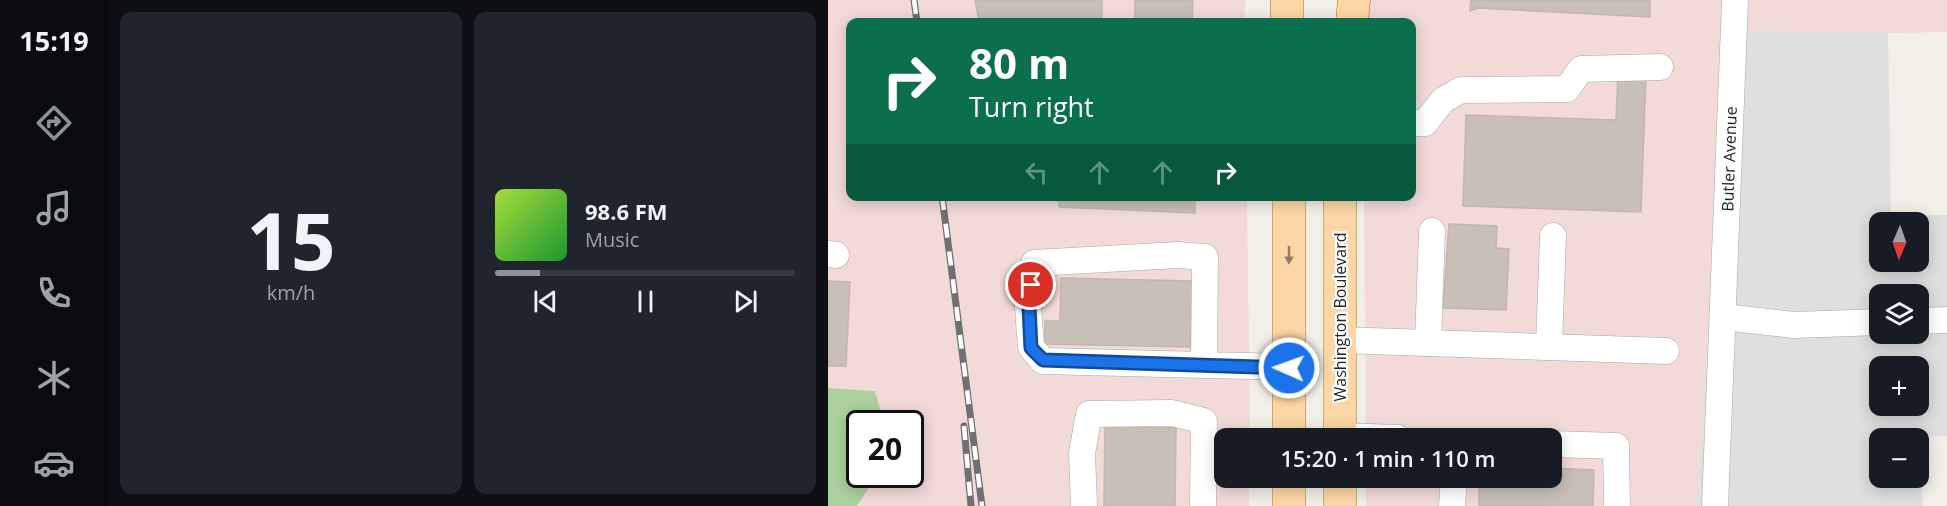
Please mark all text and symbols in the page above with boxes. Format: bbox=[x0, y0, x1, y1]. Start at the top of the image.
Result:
text: 15:19 bbox=[19, 22, 89, 59]
text: 80 m bbox=[969, 34, 1069, 91]
icon: right bbox=[870, 42, 948, 120]
text: Turn right bbox=[969, 88, 1094, 125]
icon: directions bbox=[33, 102, 75, 144]
street label: Butler Avenue bbox=[1716, 106, 1742, 212]
icon: left bbox=[1020, 156, 1053, 189]
icon: ahead bbox=[1083, 156, 1116, 189]
icon: ahead bbox=[1146, 156, 1179, 189]
icon: right bbox=[1209, 156, 1242, 189]
icon: music bbox=[33, 187, 75, 229]
text: 15 bbox=[246, 187, 336, 293]
text: 98.6 FM bbox=[585, 196, 668, 226]
north arrow bbox=[1869, 212, 1929, 272]
map controls bbox=[1869, 212, 1929, 488]
text: Music bbox=[585, 226, 639, 253]
street label: Washington Boulevard bbox=[1329, 233, 1351, 401]
one-way arrow bbox=[1284, 245, 1294, 264]
pin bbox=[1005, 259, 1056, 310]
icon: arrive bbox=[1014, 268, 1047, 301]
icon: phone bbox=[33, 272, 75, 314]
text: km/h bbox=[267, 279, 315, 306]
button: layers bbox=[1869, 284, 1929, 344]
icon: previous bbox=[529, 285, 562, 318]
icon: pause bbox=[629, 285, 662, 318]
icon: next bbox=[729, 285, 762, 318]
position arrow bbox=[1257, 336, 1321, 400]
button: + bbox=[1869, 356, 1929, 416]
icon: climate bbox=[33, 357, 75, 399]
speed limit sign: 20 bbox=[846, 410, 924, 488]
button: − bbox=[1869, 428, 1929, 488]
icon: car bbox=[33, 442, 75, 484]
text: 15:20 · 1 min · 110 m bbox=[1280, 443, 1496, 473]

